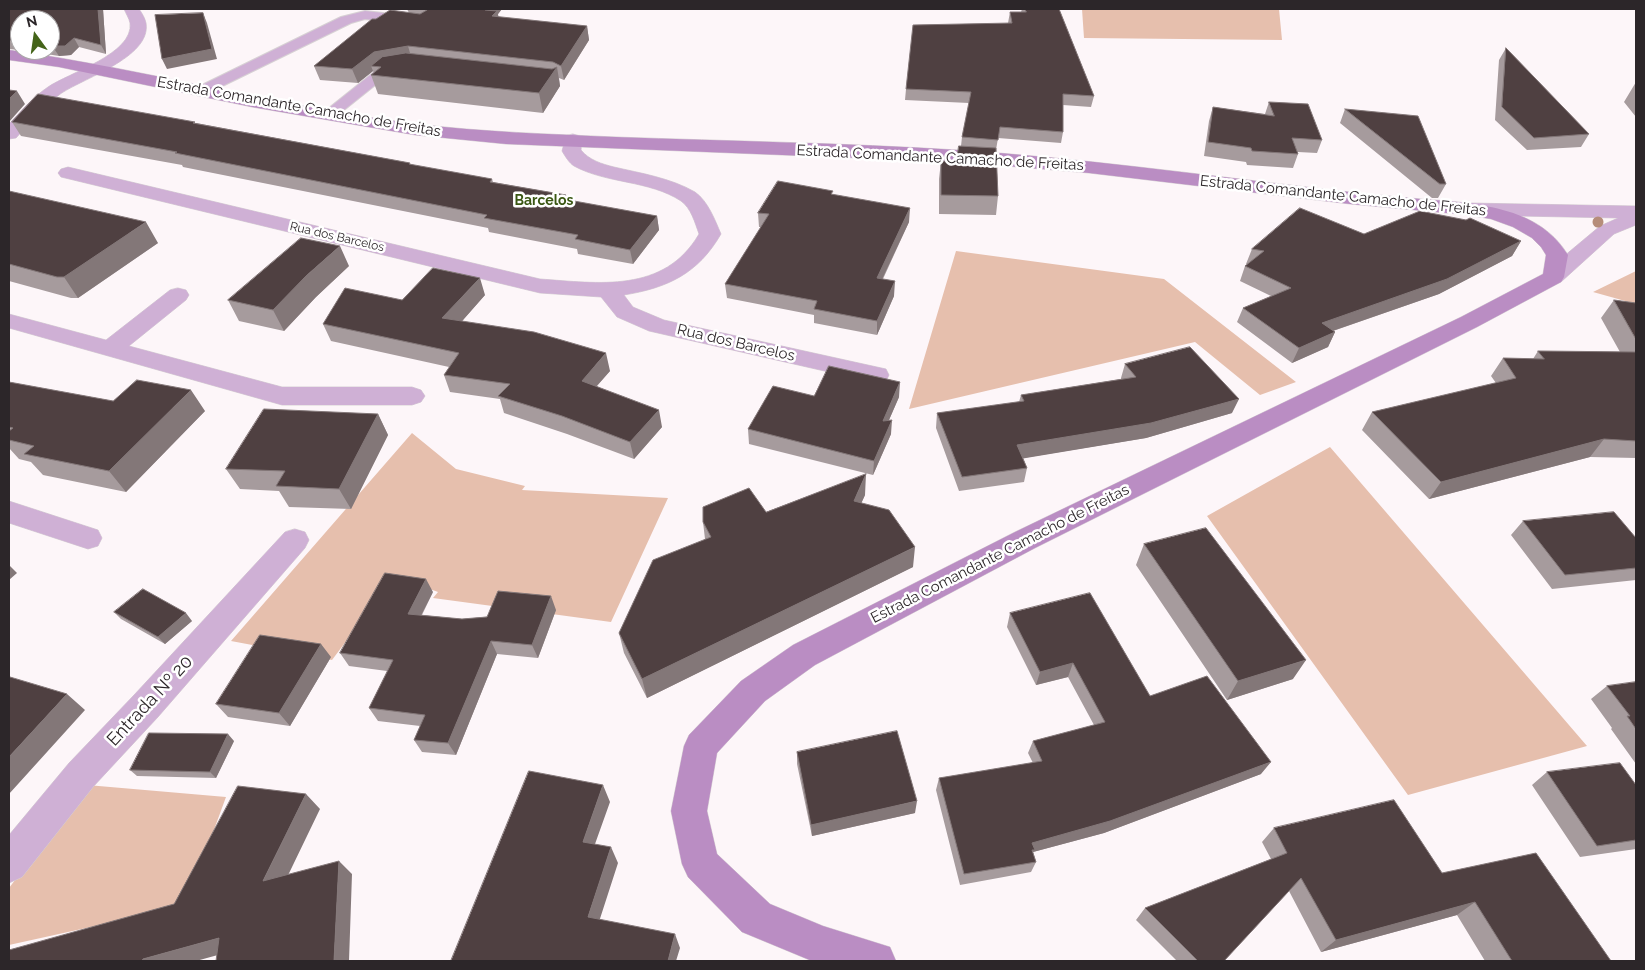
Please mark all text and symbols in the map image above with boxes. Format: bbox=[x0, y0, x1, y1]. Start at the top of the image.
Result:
north arrow bbox=[10, 10, 60, 60]
text: N bbox=[24, 12, 39, 30]
street label: Estrada Comandante Camacho de Freitas bbox=[156, 73, 442, 141]
street label: Estrada Comandante Camacho de Freitas bbox=[796, 141, 1084, 175]
street label: Estrada Comandante Camacho de Freitas bbox=[1199, 172, 1487, 220]
district label: Barcelos bbox=[515, 193, 573, 209]
street label: Rua dos Barcelos bbox=[288, 219, 386, 255]
street label: Rua dos Barcelos bbox=[675, 321, 797, 365]
street label: Estrada Comandante Camacho de Freitas bbox=[868, 481, 1132, 627]
street label: Entrada Nº 20 bbox=[103, 651, 197, 751]

